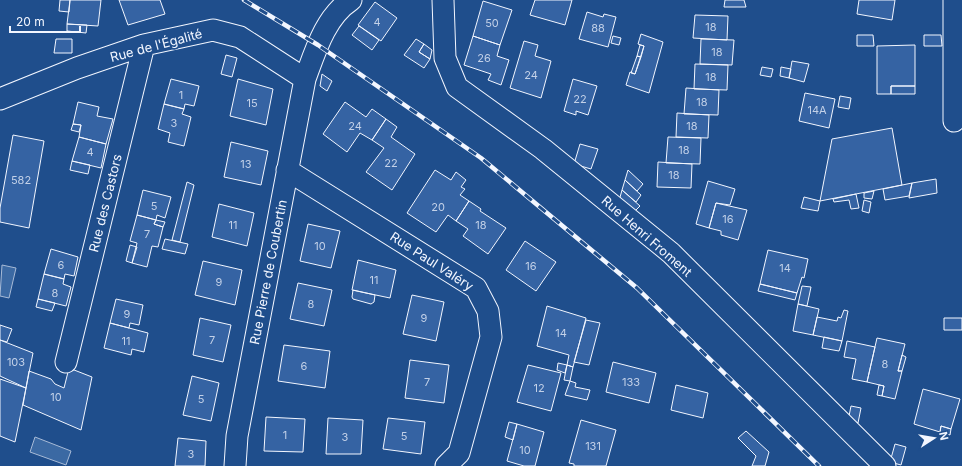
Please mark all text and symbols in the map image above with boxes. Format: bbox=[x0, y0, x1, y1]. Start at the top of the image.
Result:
scale bar bbox=[10, 8, 80, 34]
text: 20 m bbox=[16, 14, 45, 29]
house number: 4 bbox=[373, 15, 381, 29]
house number: 50 bbox=[485, 16, 499, 30]
house number: 18 bbox=[705, 20, 717, 34]
house number: 88 bbox=[591, 21, 605, 35]
street label: Rue de l'Égalité bbox=[108, 25, 204, 65]
house number: 18 bbox=[711, 45, 723, 59]
house number: 26 bbox=[477, 51, 491, 65]
house number: 24 bbox=[524, 68, 538, 82]
house number: 18 bbox=[705, 70, 717, 84]
house number: 1 bbox=[179, 88, 183, 102]
house number: 22 bbox=[573, 92, 587, 106]
house number: 18 bbox=[696, 95, 708, 109]
house number: 15 bbox=[246, 96, 258, 110]
house number: 14A bbox=[807, 103, 827, 117]
house number: 3 bbox=[171, 116, 178, 130]
house number: 24 bbox=[348, 119, 362, 133]
house number: 18 bbox=[686, 119, 698, 133]
house number: 18 bbox=[678, 143, 690, 157]
house number: 4 bbox=[86, 145, 94, 159]
street label: Rue des Castors bbox=[85, 152, 125, 254]
house number: 22 bbox=[384, 156, 398, 170]
house number: 13 bbox=[240, 157, 252, 171]
house number: 18 bbox=[668, 168, 680, 182]
house number: 582 bbox=[11, 173, 31, 187]
street label: Rue Henri Froment bbox=[598, 192, 696, 280]
street label: Rue Pierre de Coubertin bbox=[246, 198, 290, 346]
house number: 5 bbox=[151, 199, 158, 213]
house number: 20 bbox=[431, 200, 445, 214]
house number: 16 bbox=[722, 212, 734, 226]
house number: 11 bbox=[229, 218, 237, 232]
house number: 18 bbox=[475, 218, 487, 232]
house number: 7 bbox=[144, 227, 150, 241]
street label: Rue Paul Valéry bbox=[387, 228, 477, 294]
house number: 10 bbox=[314, 239, 326, 253]
house number: 6 bbox=[58, 258, 65, 272]
house number: 16 bbox=[525, 259, 537, 273]
house number: 14 bbox=[779, 261, 791, 275]
house number: 11 bbox=[370, 273, 378, 287]
house number: 9 bbox=[216, 275, 223, 289]
house number: 8 bbox=[52, 286, 59, 300]
house number: 8 bbox=[308, 297, 315, 311]
house number: 9 bbox=[124, 307, 131, 321]
house number: 9 bbox=[421, 311, 428, 325]
house number: 14 bbox=[555, 326, 567, 340]
house number: 7 bbox=[209, 333, 215, 347]
house number: 11 bbox=[122, 334, 130, 348]
house number: 103 bbox=[7, 355, 25, 369]
house number: 8 bbox=[882, 357, 889, 371]
house number: 6 bbox=[301, 359, 308, 373]
house number: 7 bbox=[424, 375, 430, 389]
house number: 133 bbox=[622, 375, 640, 389]
house number: 12 bbox=[533, 381, 545, 395]
house number: 10 bbox=[50, 390, 62, 404]
house number: 5 bbox=[198, 392, 205, 406]
north arrow bbox=[914, 418, 954, 458]
house number: 1 bbox=[283, 428, 287, 442]
house number: 5 bbox=[401, 429, 408, 443]
house number: 3 bbox=[342, 430, 349, 444]
text: N bbox=[936, 430, 952, 441]
house number: 131 bbox=[585, 439, 601, 453]
house number: 10 bbox=[519, 443, 531, 457]
house number: 3 bbox=[188, 447, 195, 461]

